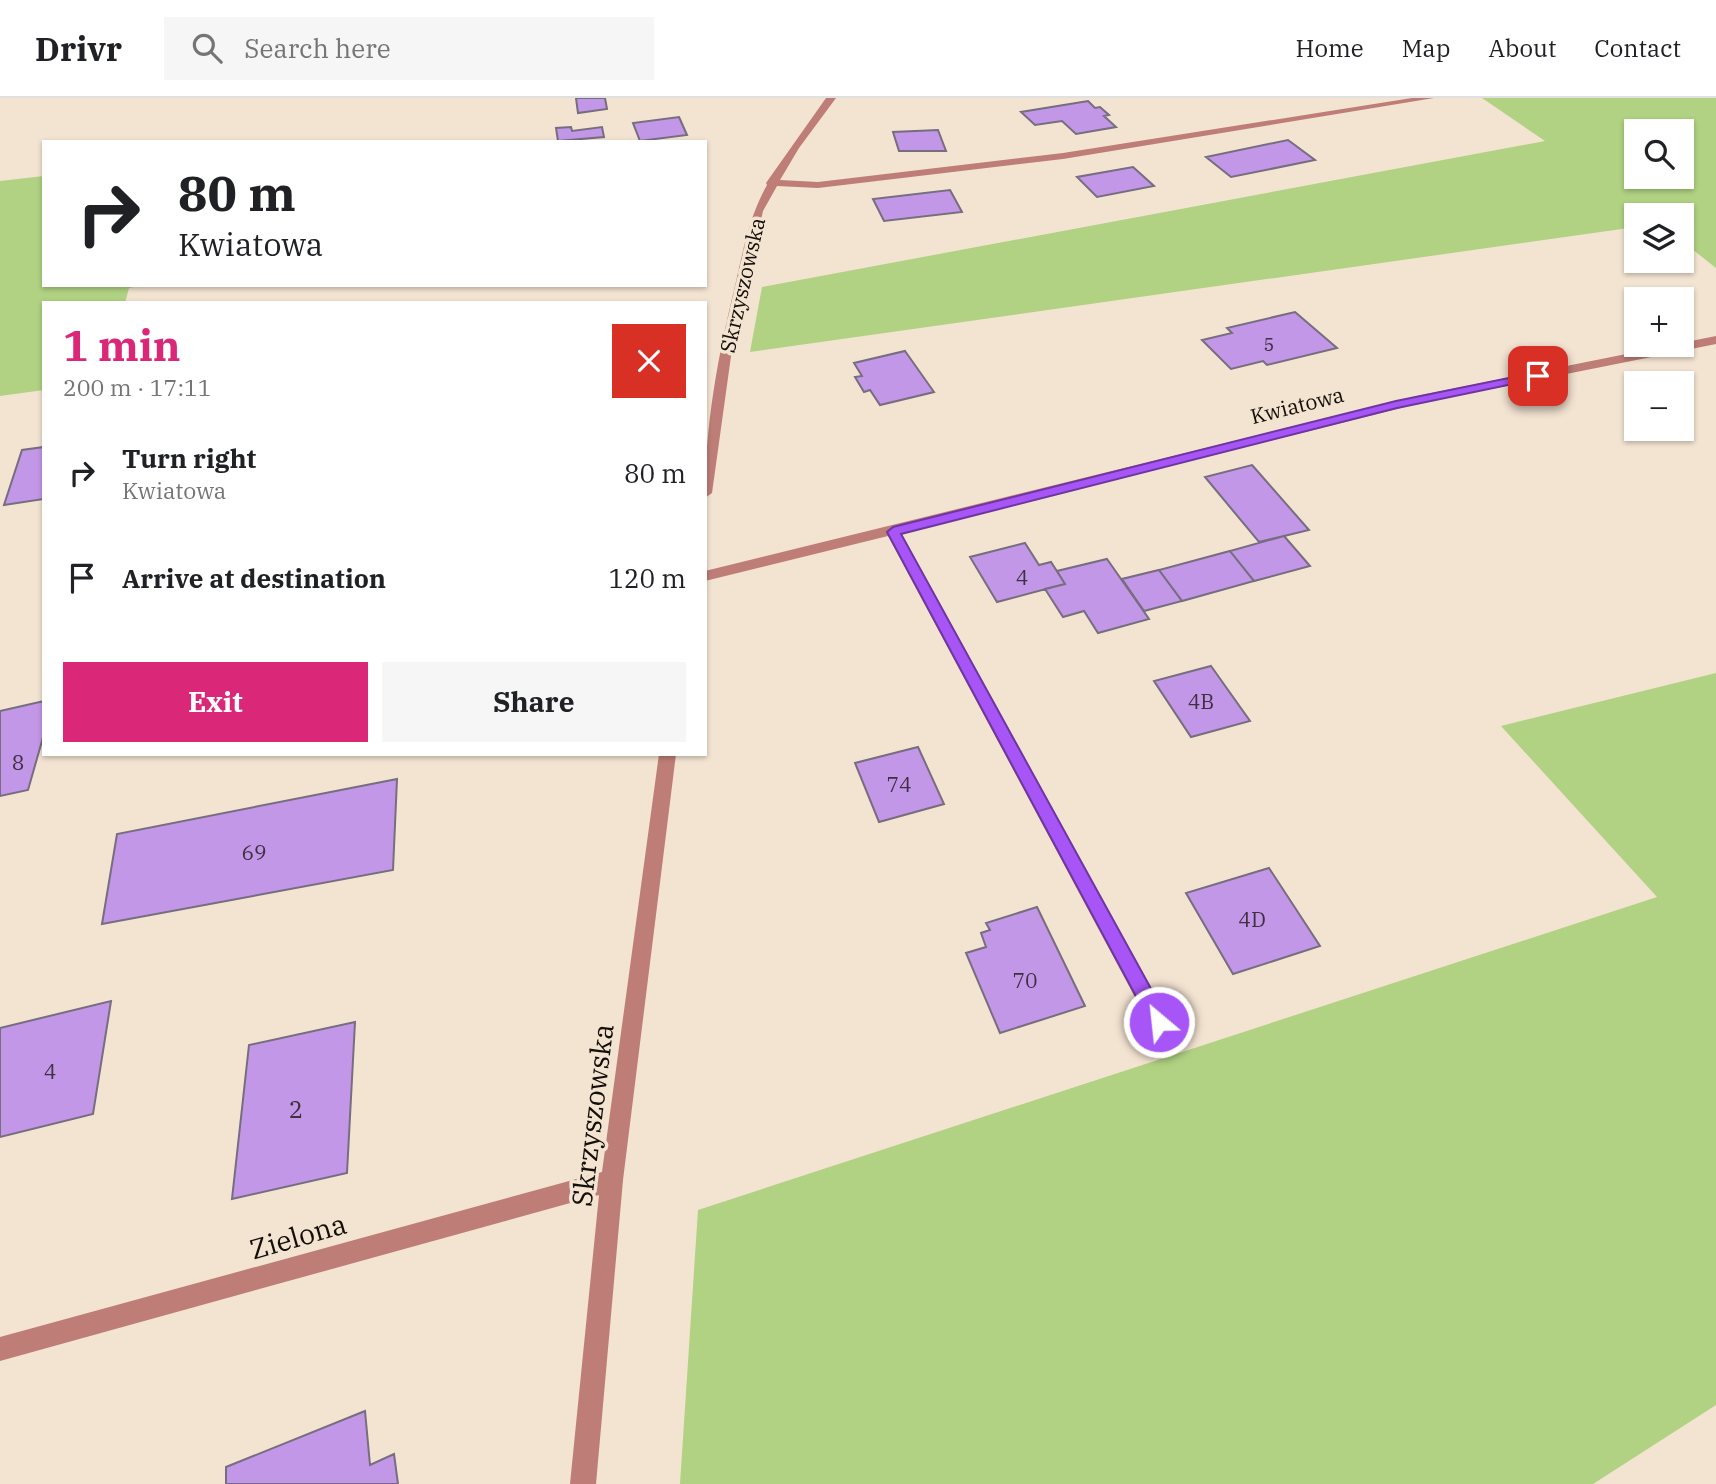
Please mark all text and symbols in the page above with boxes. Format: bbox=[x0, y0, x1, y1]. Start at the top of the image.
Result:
search box bbox=[164, 17, 654, 80]
text: Drivr bbox=[35, 27, 122, 70]
icon: search bbox=[188, 29, 226, 67]
text: Search here bbox=[244, 31, 391, 65]
text: Home bbox=[1296, 32, 1364, 64]
text: Map bbox=[1402, 32, 1450, 64]
text: About bbox=[1488, 32, 1556, 64]
text: Contact bbox=[1594, 32, 1681, 64]
map controls bbox=[1624, 119, 1694, 441]
button: search bbox=[1624, 119, 1694, 189]
text: 80 m bbox=[178, 161, 296, 224]
icon: right bbox=[63, 168, 154, 259]
button: layers bbox=[1624, 203, 1694, 273]
street label: Skrzyszowska bbox=[713, 215, 771, 355]
text: Kwiatowa bbox=[178, 223, 323, 265]
button: + bbox=[1624, 287, 1694, 357]
text: 1 min bbox=[63, 318, 181, 373]
button: close bbox=[612, 324, 686, 398]
house number: 5 bbox=[1264, 333, 1274, 356]
pin bbox=[1508, 346, 1568, 406]
icon: arrive bbox=[1519, 357, 1557, 395]
button: − bbox=[1624, 371, 1694, 441]
text: 200 m · 17:11 bbox=[63, 372, 212, 402]
street label: Kwiatowa bbox=[1247, 380, 1347, 430]
text: Turn right bbox=[122, 441, 256, 475]
icon: right bbox=[63, 454, 101, 492]
text: 80 m bbox=[624, 456, 686, 490]
text: Kwiatowa bbox=[122, 475, 226, 505]
icon: arrive bbox=[63, 559, 101, 597]
text: Arrive at destination bbox=[122, 561, 386, 595]
text: 120 m bbox=[608, 561, 686, 595]
house number: 4 bbox=[1016, 563, 1028, 591]
button: Exit bbox=[63, 662, 368, 742]
button: Share bbox=[382, 662, 686, 742]
house number: 4B bbox=[1188, 687, 1214, 715]
house number: 8 bbox=[12, 748, 24, 776]
house number: 74 bbox=[886, 770, 912, 798]
house number: 69 bbox=[241, 838, 267, 866]
house number: 4D bbox=[1238, 905, 1266, 933]
house number: 70 bbox=[1012, 966, 1038, 994]
position arrow bbox=[1122, 985, 1196, 1059]
street label: Skrzyszowska bbox=[562, 1022, 622, 1208]
house number: 4 bbox=[44, 1057, 56, 1085]
house number: 2 bbox=[289, 1093, 303, 1125]
street label: Zielona bbox=[245, 1205, 351, 1267]

